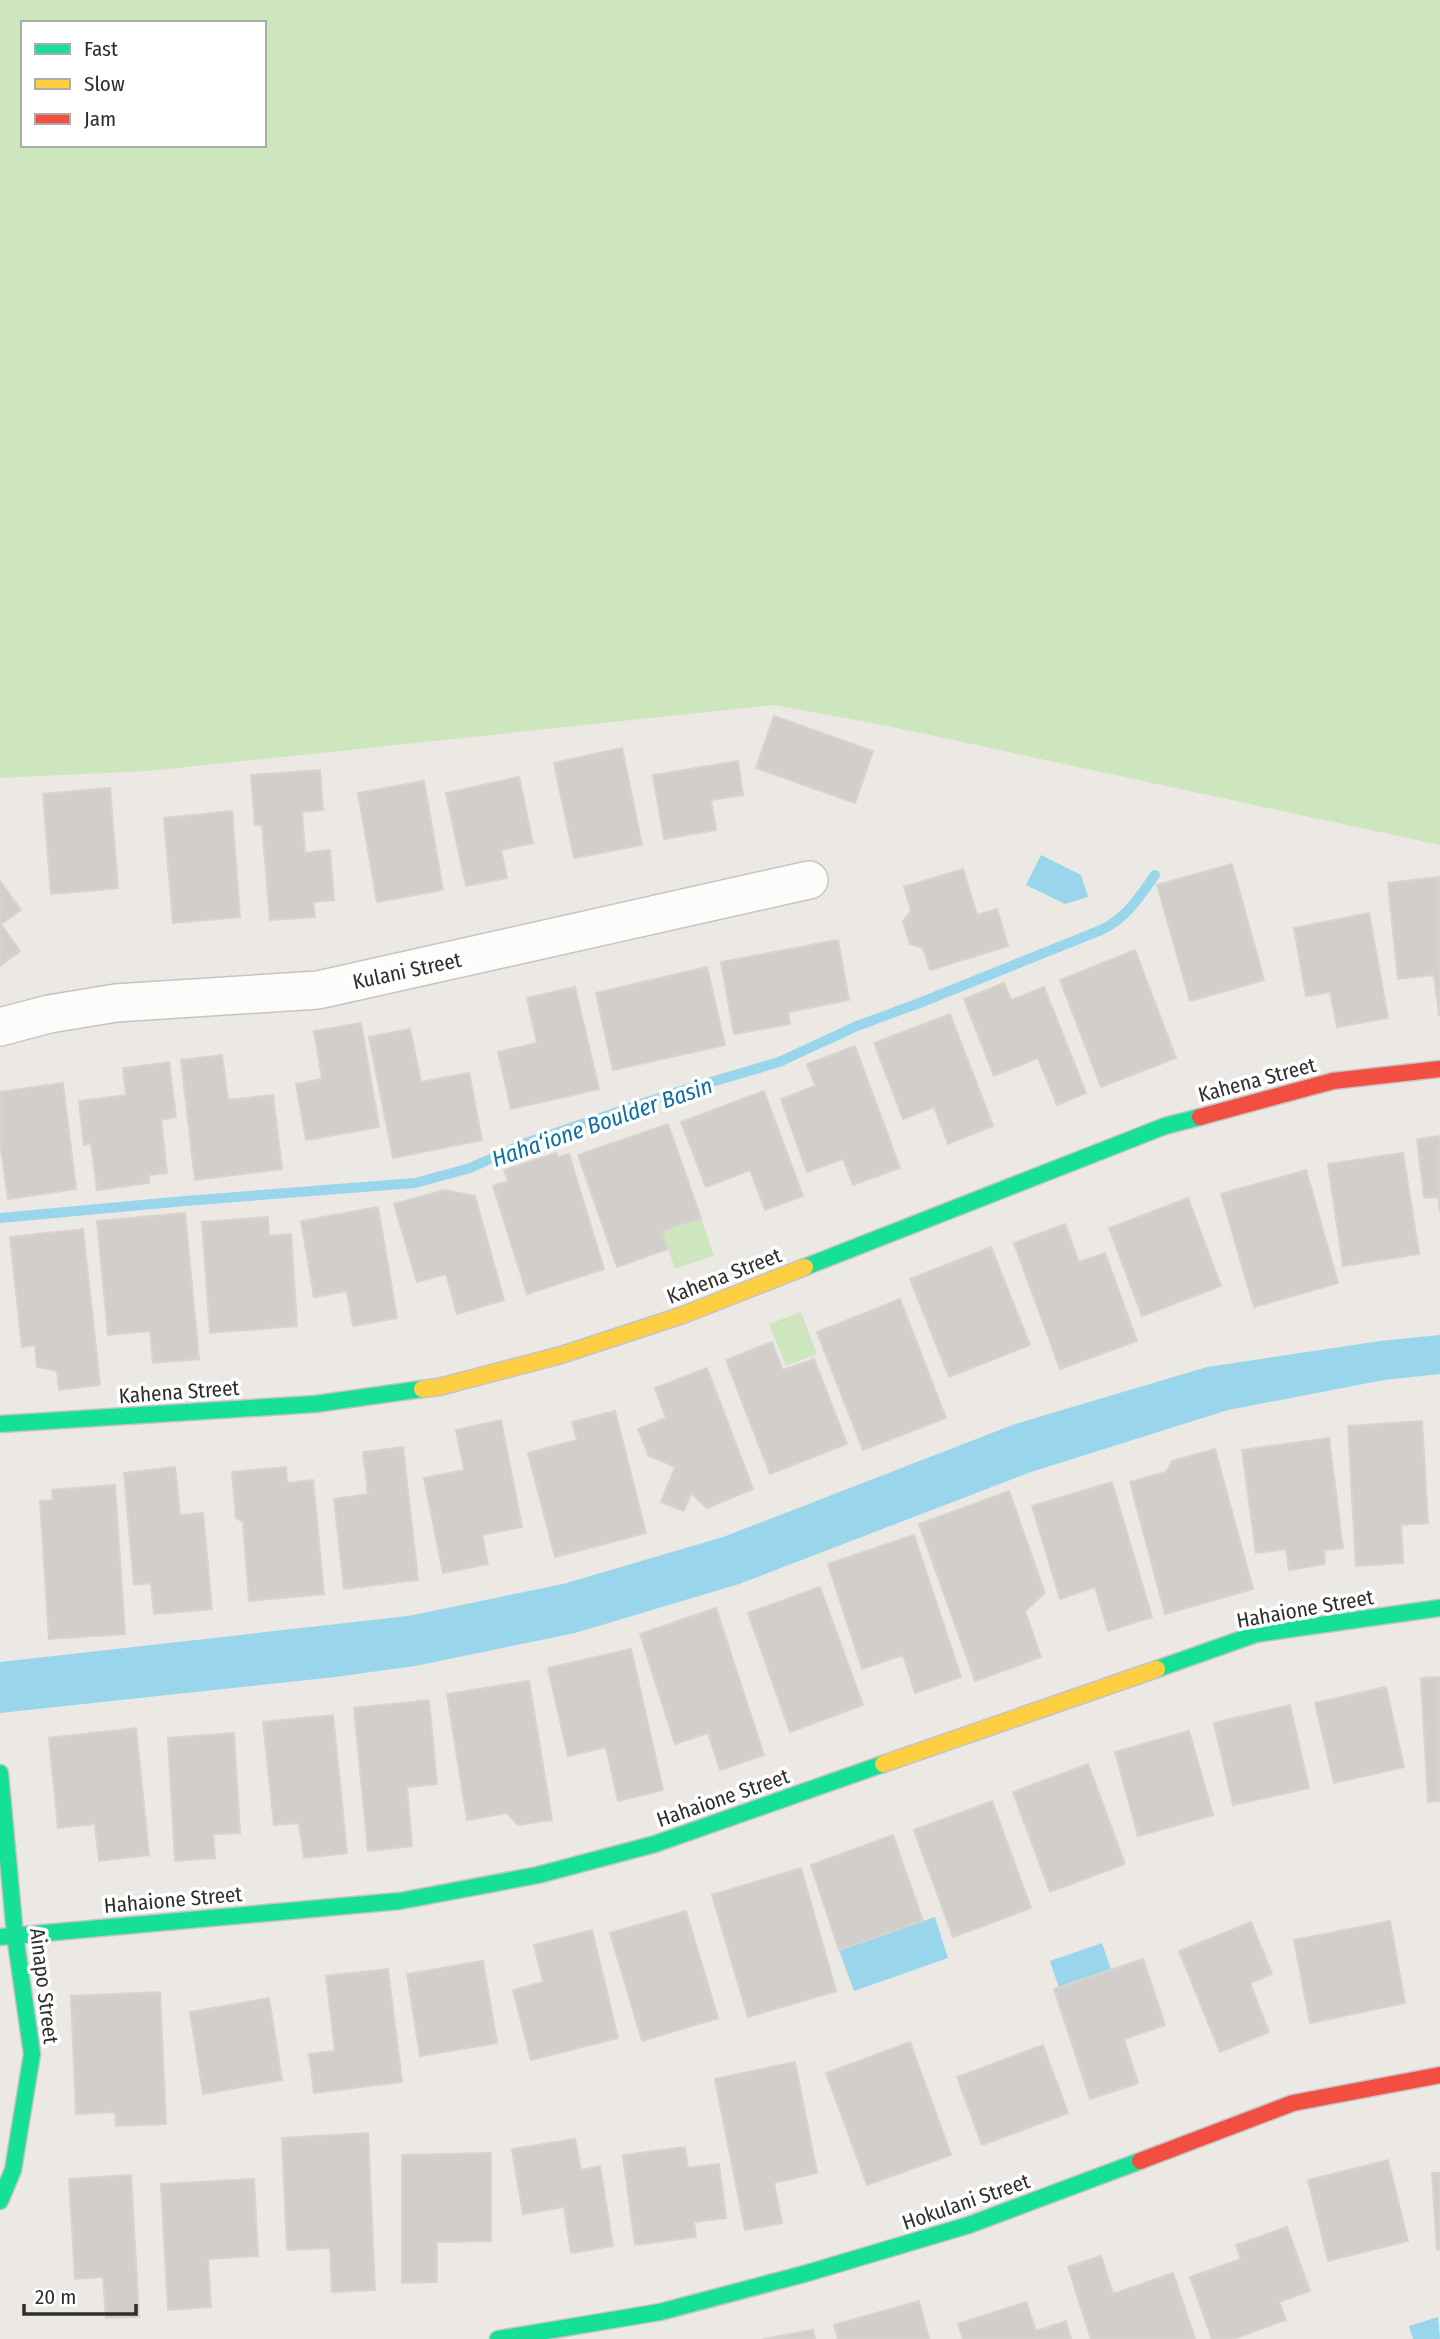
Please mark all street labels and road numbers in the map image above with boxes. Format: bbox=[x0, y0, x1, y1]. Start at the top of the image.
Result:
street label: Kulani Street bbox=[350, 947, 464, 995]
street label: Kahena Street bbox=[1195, 1052, 1319, 1108]
street label: Kahena Street bbox=[663, 1242, 785, 1310]
street label: Kahena Street bbox=[118, 1375, 240, 1409]
street label: Hahaione Street bbox=[1234, 1584, 1376, 1634]
street label: Hahaione Street bbox=[653, 1763, 793, 1833]
street label: Hahaione Street bbox=[103, 1881, 243, 1919]
street label: Ainapo Street bbox=[24, 1927, 64, 2046]
street label: Hokulani Street bbox=[899, 2168, 1033, 2236]

